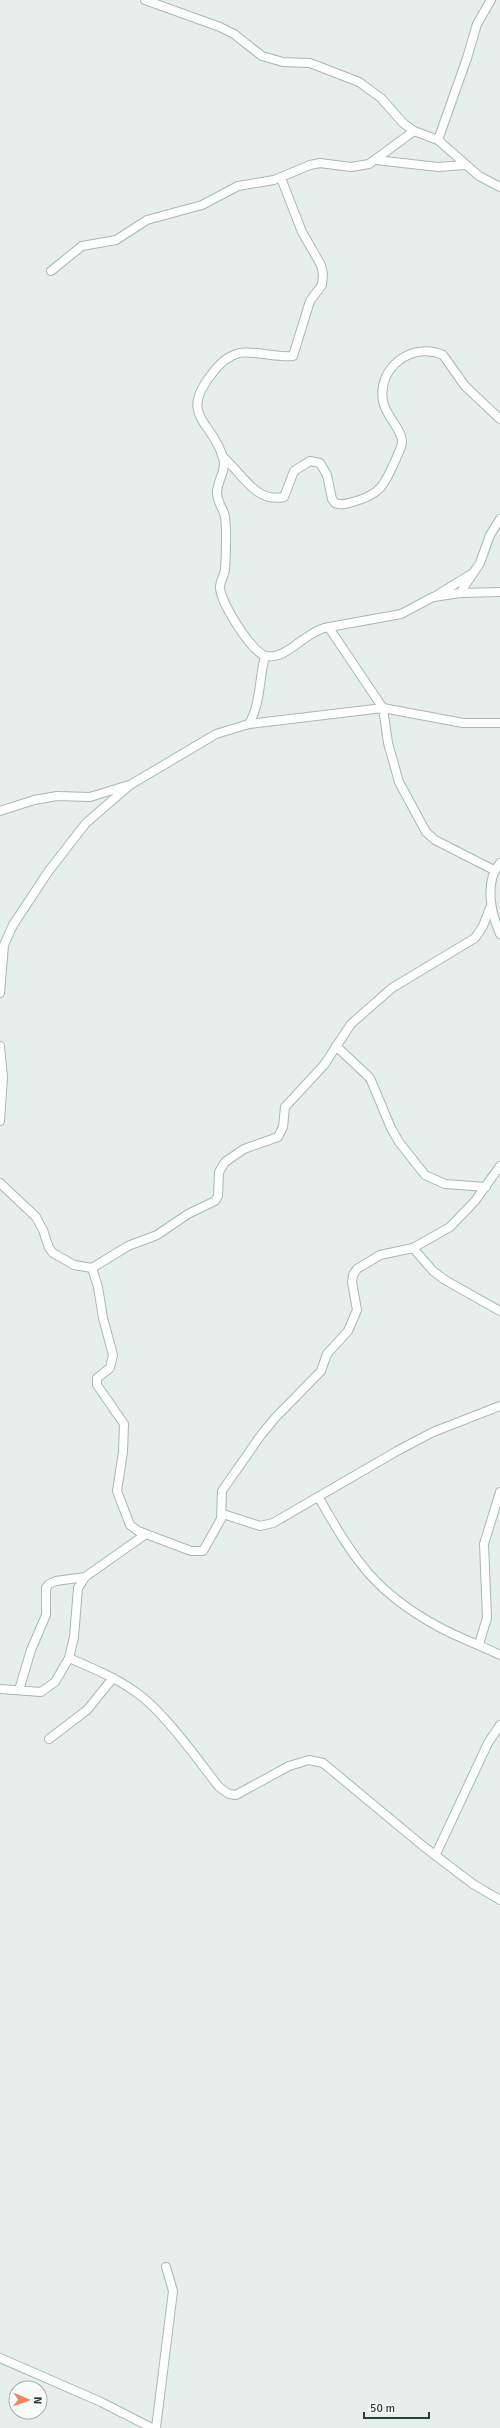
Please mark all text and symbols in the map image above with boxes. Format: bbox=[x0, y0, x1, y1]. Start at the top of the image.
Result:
north arrow bbox=[8, 2380, 48, 2420]
scale bar bbox=[364, 2394, 429, 2420]
text: N bbox=[31, 2396, 44, 2404]
text: 50 m bbox=[370, 2401, 395, 2416]

